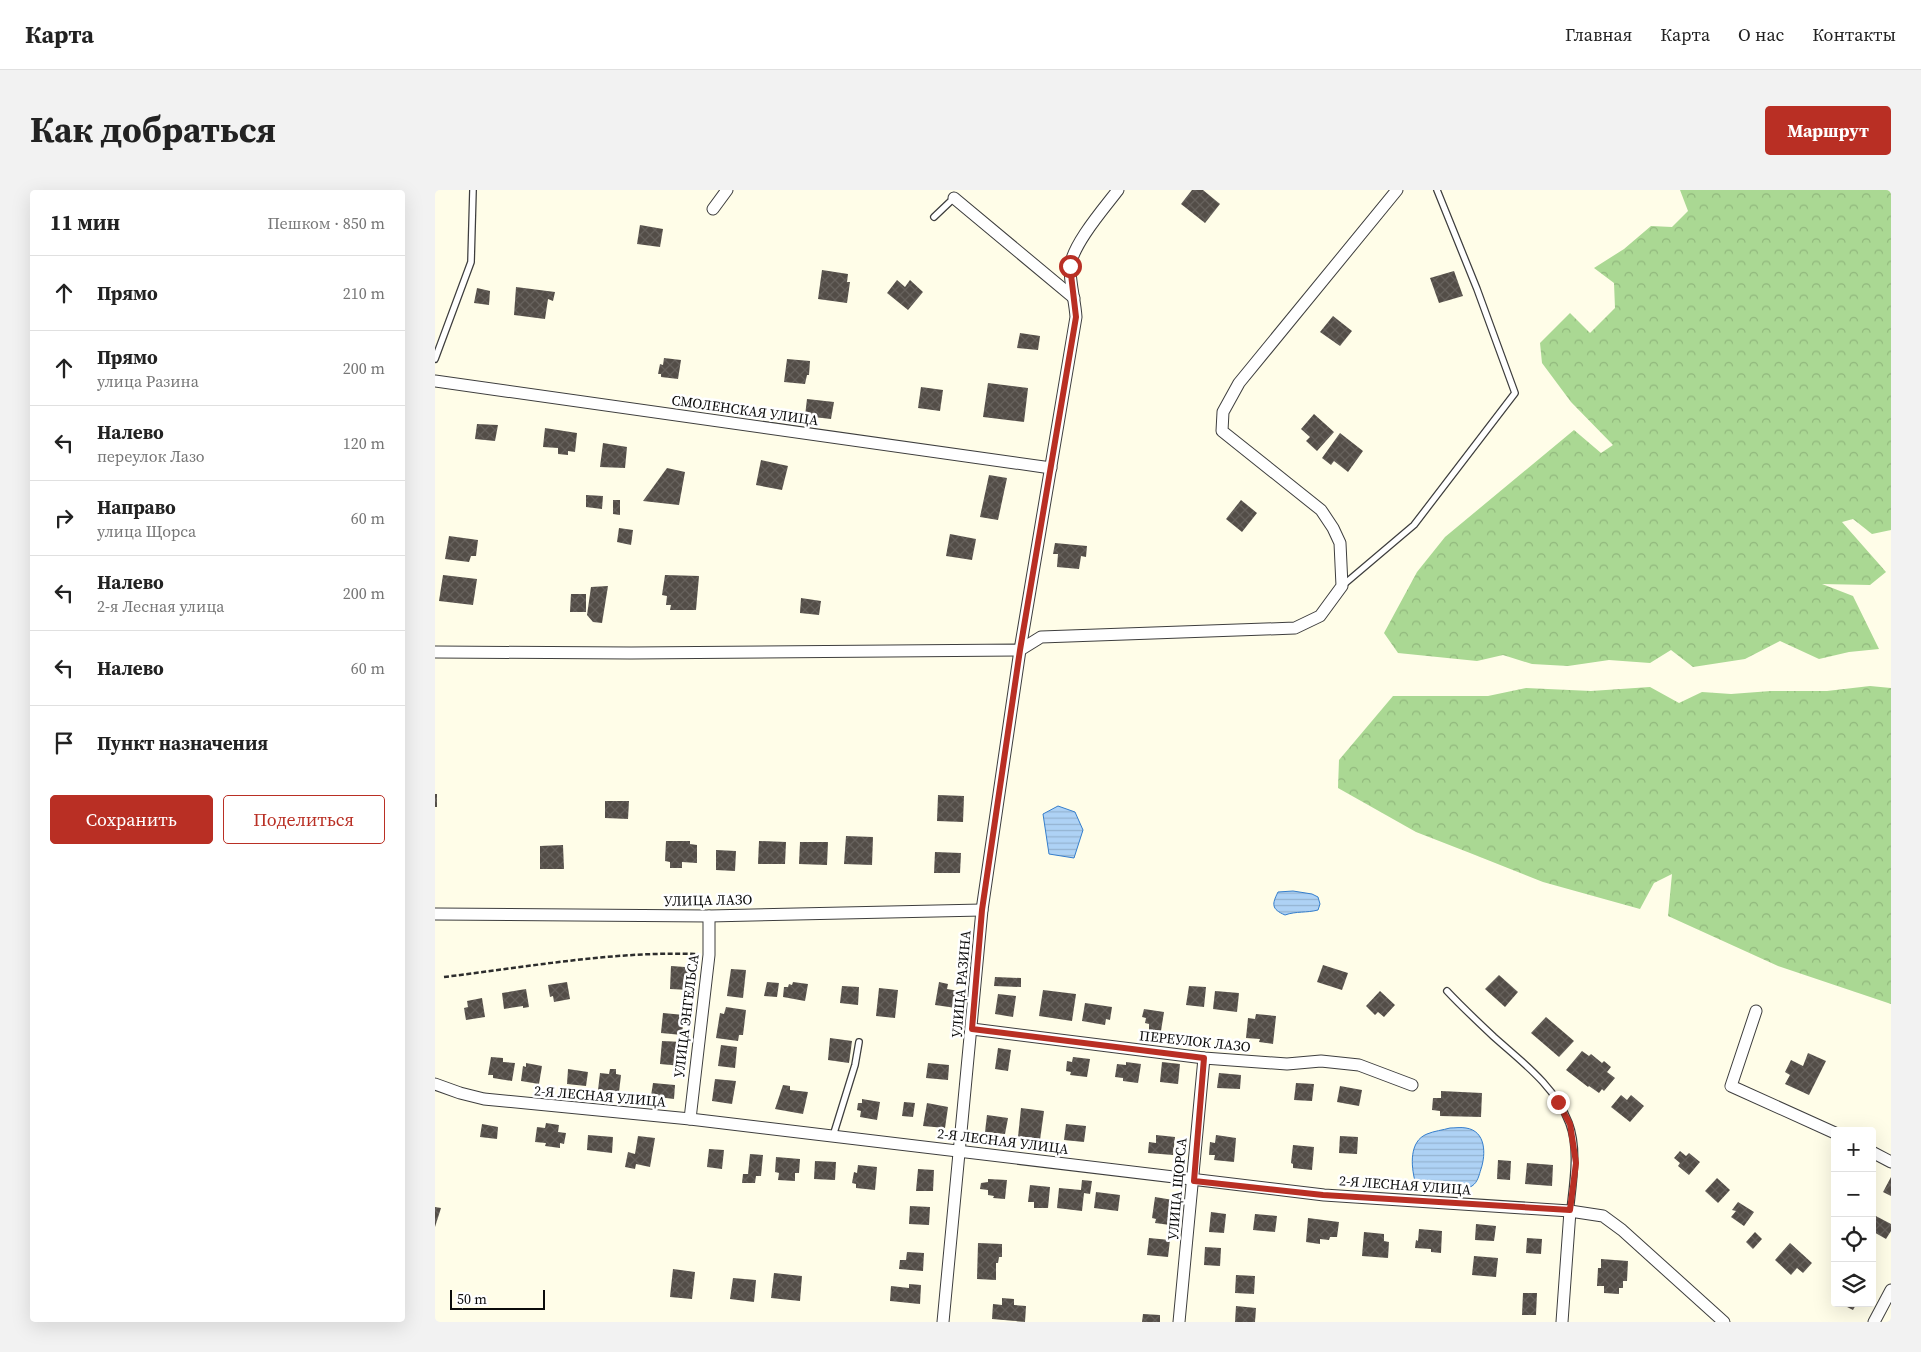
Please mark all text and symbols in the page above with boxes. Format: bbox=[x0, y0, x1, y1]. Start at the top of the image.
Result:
text: Карта bbox=[25, 18, 94, 51]
text: Главная bbox=[1565, 22, 1632, 47]
text: Карта bbox=[1660, 22, 1710, 47]
text: О нас bbox=[1738, 22, 1784, 47]
text: Контакты bbox=[1812, 22, 1896, 47]
text: Как добраться bbox=[30, 106, 276, 154]
button: Маршрут bbox=[1765, 106, 1891, 155]
text: 11 мин bbox=[50, 208, 120, 237]
text: Пешком · 850 m bbox=[267, 212, 385, 234]
route start bbox=[1059, 255, 1082, 278]
icon: ahead bbox=[50, 279, 78, 307]
text: Прямо bbox=[97, 280, 158, 306]
text: 210 m bbox=[343, 282, 385, 304]
text: Прямо bbox=[97, 344, 158, 370]
icon: ahead bbox=[50, 354, 78, 382]
text: 200 m bbox=[343, 357, 385, 379]
text: улица Разина bbox=[97, 370, 199, 392]
street label: СМОЛЕНСКАЯ УЛИЦА bbox=[670, 390, 820, 430]
text: Налево bbox=[97, 419, 164, 445]
icon: left bbox=[50, 429, 78, 457]
text: 120 m bbox=[343, 432, 385, 454]
text: переулок Лазо bbox=[97, 445, 205, 467]
text: Направо bbox=[97, 494, 176, 520]
icon: right bbox=[50, 504, 78, 532]
text: 60 m bbox=[351, 507, 385, 529]
text: улица Щорса bbox=[97, 520, 196, 542]
text: Налево bbox=[97, 569, 164, 595]
icon: left bbox=[50, 579, 78, 607]
text: 200 m bbox=[343, 582, 385, 604]
text: 2-я Лесная улица bbox=[97, 595, 225, 617]
icon: left bbox=[50, 654, 78, 682]
text: Налево bbox=[97, 655, 164, 681]
text: 60 m bbox=[351, 657, 385, 679]
icon: arrive bbox=[50, 729, 78, 757]
text: Пункт назначения bbox=[97, 730, 268, 756]
button: Сохранить bbox=[50, 795, 213, 844]
button: Поделиться bbox=[223, 795, 385, 844]
street label: УЛИЦА ЛАЗО bbox=[663, 889, 753, 911]
street label: УЛИЦА РАЗИНА bbox=[946, 929, 976, 1039]
street label: УЛИЦА ЭНГЕЛЬСА bbox=[668, 952, 704, 1079]
street label: ПЕРЕУЛОК ЛАЗО bbox=[1138, 1025, 1252, 1057]
street label: 2-Я ЛЕСНАЯ УЛИЦА bbox=[533, 1080, 667, 1112]
route end bbox=[1547, 1091, 1570, 1114]
street label: 2-Я ЛЕСНАЯ УЛИЦА bbox=[936, 1123, 1071, 1159]
map controls bbox=[1831, 1127, 1876, 1307]
button: + bbox=[1831, 1127, 1876, 1172]
street label: УЛИЦА ЩОРСА bbox=[1163, 1136, 1191, 1241]
street label: 2-Я ЛЕСНАЯ УЛИЦА bbox=[1338, 1170, 1472, 1200]
button: − bbox=[1831, 1172, 1876, 1217]
button: locate bbox=[1831, 1217, 1876, 1262]
button: layers bbox=[1831, 1262, 1876, 1307]
scale bar bbox=[450, 1287, 545, 1310]
text: 50 m bbox=[457, 1289, 487, 1309]

